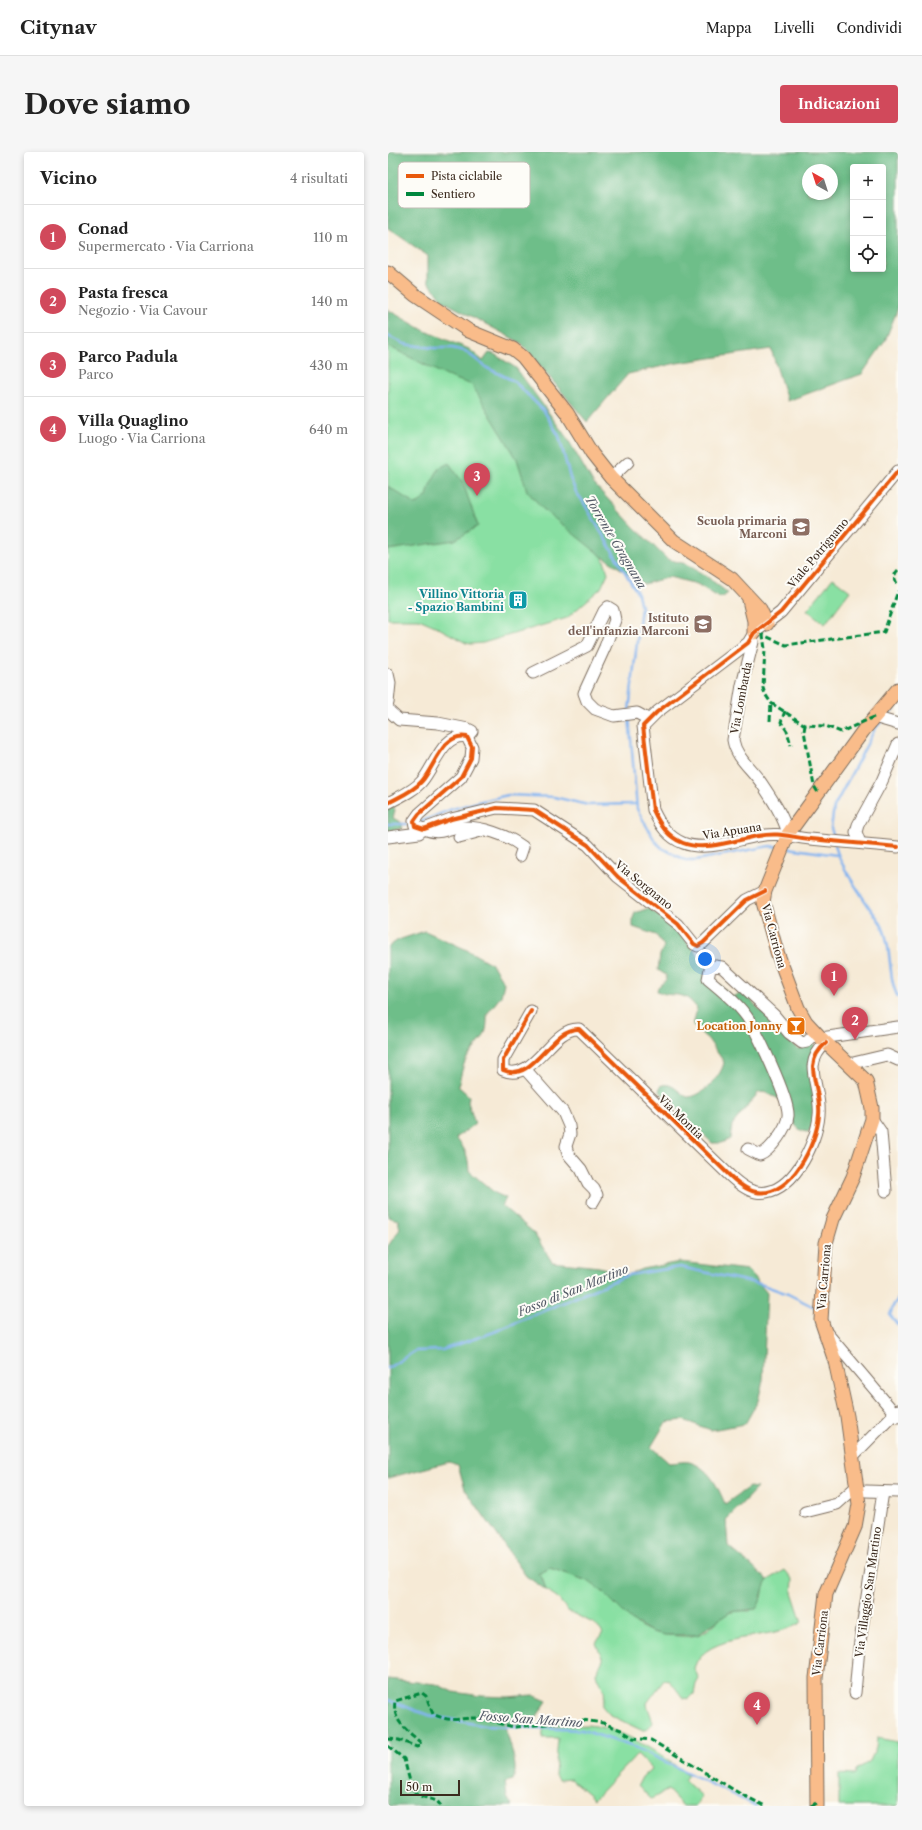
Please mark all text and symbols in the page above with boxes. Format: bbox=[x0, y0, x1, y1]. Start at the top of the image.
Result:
text: Citynav bbox=[20, 16, 97, 39]
text: Mappa bbox=[706, 19, 752, 37]
text: Livelli bbox=[774, 19, 815, 37]
text: Condividi bbox=[837, 19, 902, 37]
button: Indicazioni bbox=[780, 85, 898, 123]
text: Dove siamo bbox=[24, 87, 191, 121]
legend bbox=[398, 162, 530, 208]
north arrow bbox=[802, 164, 838, 200]
map controls bbox=[850, 164, 886, 272]
button: + bbox=[850, 164, 886, 200]
text: Vicino bbox=[40, 168, 97, 188]
text: Pista ciclabile bbox=[431, 169, 502, 183]
text: 4 risultati bbox=[290, 170, 348, 186]
text: Sentiero bbox=[431, 187, 476, 201]
button: − bbox=[850, 200, 886, 236]
text: Conad bbox=[78, 219, 129, 238]
text: 1 bbox=[50, 229, 56, 245]
text: 110 m bbox=[313, 229, 348, 245]
button: locate bbox=[850, 236, 886, 272]
text: Supermercato · Via Carriona bbox=[78, 238, 254, 254]
text: Pasta fresca bbox=[78, 283, 168, 302]
text: 2 bbox=[49, 293, 57, 309]
text: 140 m bbox=[311, 293, 348, 309]
text: Negozio · Via Cavour bbox=[78, 302, 207, 318]
text: Parco Padula bbox=[78, 347, 178, 366]
text: 3 bbox=[49, 357, 57, 373]
text: 430 m bbox=[310, 357, 348, 373]
text: Parco bbox=[78, 366, 113, 382]
text: Villa Quaglino bbox=[78, 411, 188, 430]
text: 4 bbox=[49, 421, 57, 437]
text: 640 m bbox=[309, 421, 348, 437]
text: Luogo · Via Carriona bbox=[78, 430, 206, 446]
pin: 3 bbox=[464, 463, 490, 496]
water label: Torrente Gragnana bbox=[582, 493, 650, 591]
place label: Scuola primaria Marconi bbox=[697, 514, 788, 541]
street label: Viale Potrignano bbox=[784, 515, 852, 592]
school or university icon: Scuola primaria Marconi bbox=[790, 516, 812, 538]
place label: Villino Vittoria - Spazio Bambini bbox=[408, 587, 505, 614]
building icon: Villino Vittoria - Spazio Bambini bbox=[507, 589, 529, 611]
place label: Istituto dell'infanzia Marconi bbox=[568, 611, 689, 638]
school or university icon: Istituto dell'infanzia Marconi bbox=[692, 613, 714, 635]
street label: Via Lombarda bbox=[727, 660, 755, 736]
street label: Via Apuana bbox=[700, 819, 763, 843]
street label: Via Sorgnano bbox=[612, 857, 676, 913]
street label: Via Carriona bbox=[758, 901, 789, 970]
your location bbox=[695, 949, 715, 969]
pin: 1 bbox=[821, 963, 847, 996]
pin: 2 bbox=[842, 1007, 868, 1040]
bar icon: Location Jonny bbox=[785, 1015, 807, 1037]
place label: Location Jonny bbox=[697, 1019, 782, 1033]
street label: Via Montia bbox=[655, 1091, 707, 1142]
street label: Via Carriona bbox=[814, 1243, 834, 1312]
water label: Fosso di San Martino bbox=[515, 1261, 631, 1319]
street label: Via Villaggio San Martino bbox=[852, 1525, 884, 1659]
street label: Via Carriona bbox=[809, 1609, 831, 1678]
pin: 4 bbox=[744, 1692, 770, 1725]
water label: Fosso San Martino bbox=[478, 1708, 584, 1730]
scale bar bbox=[400, 1778, 460, 1797]
text: 50 m bbox=[406, 1780, 432, 1794]

